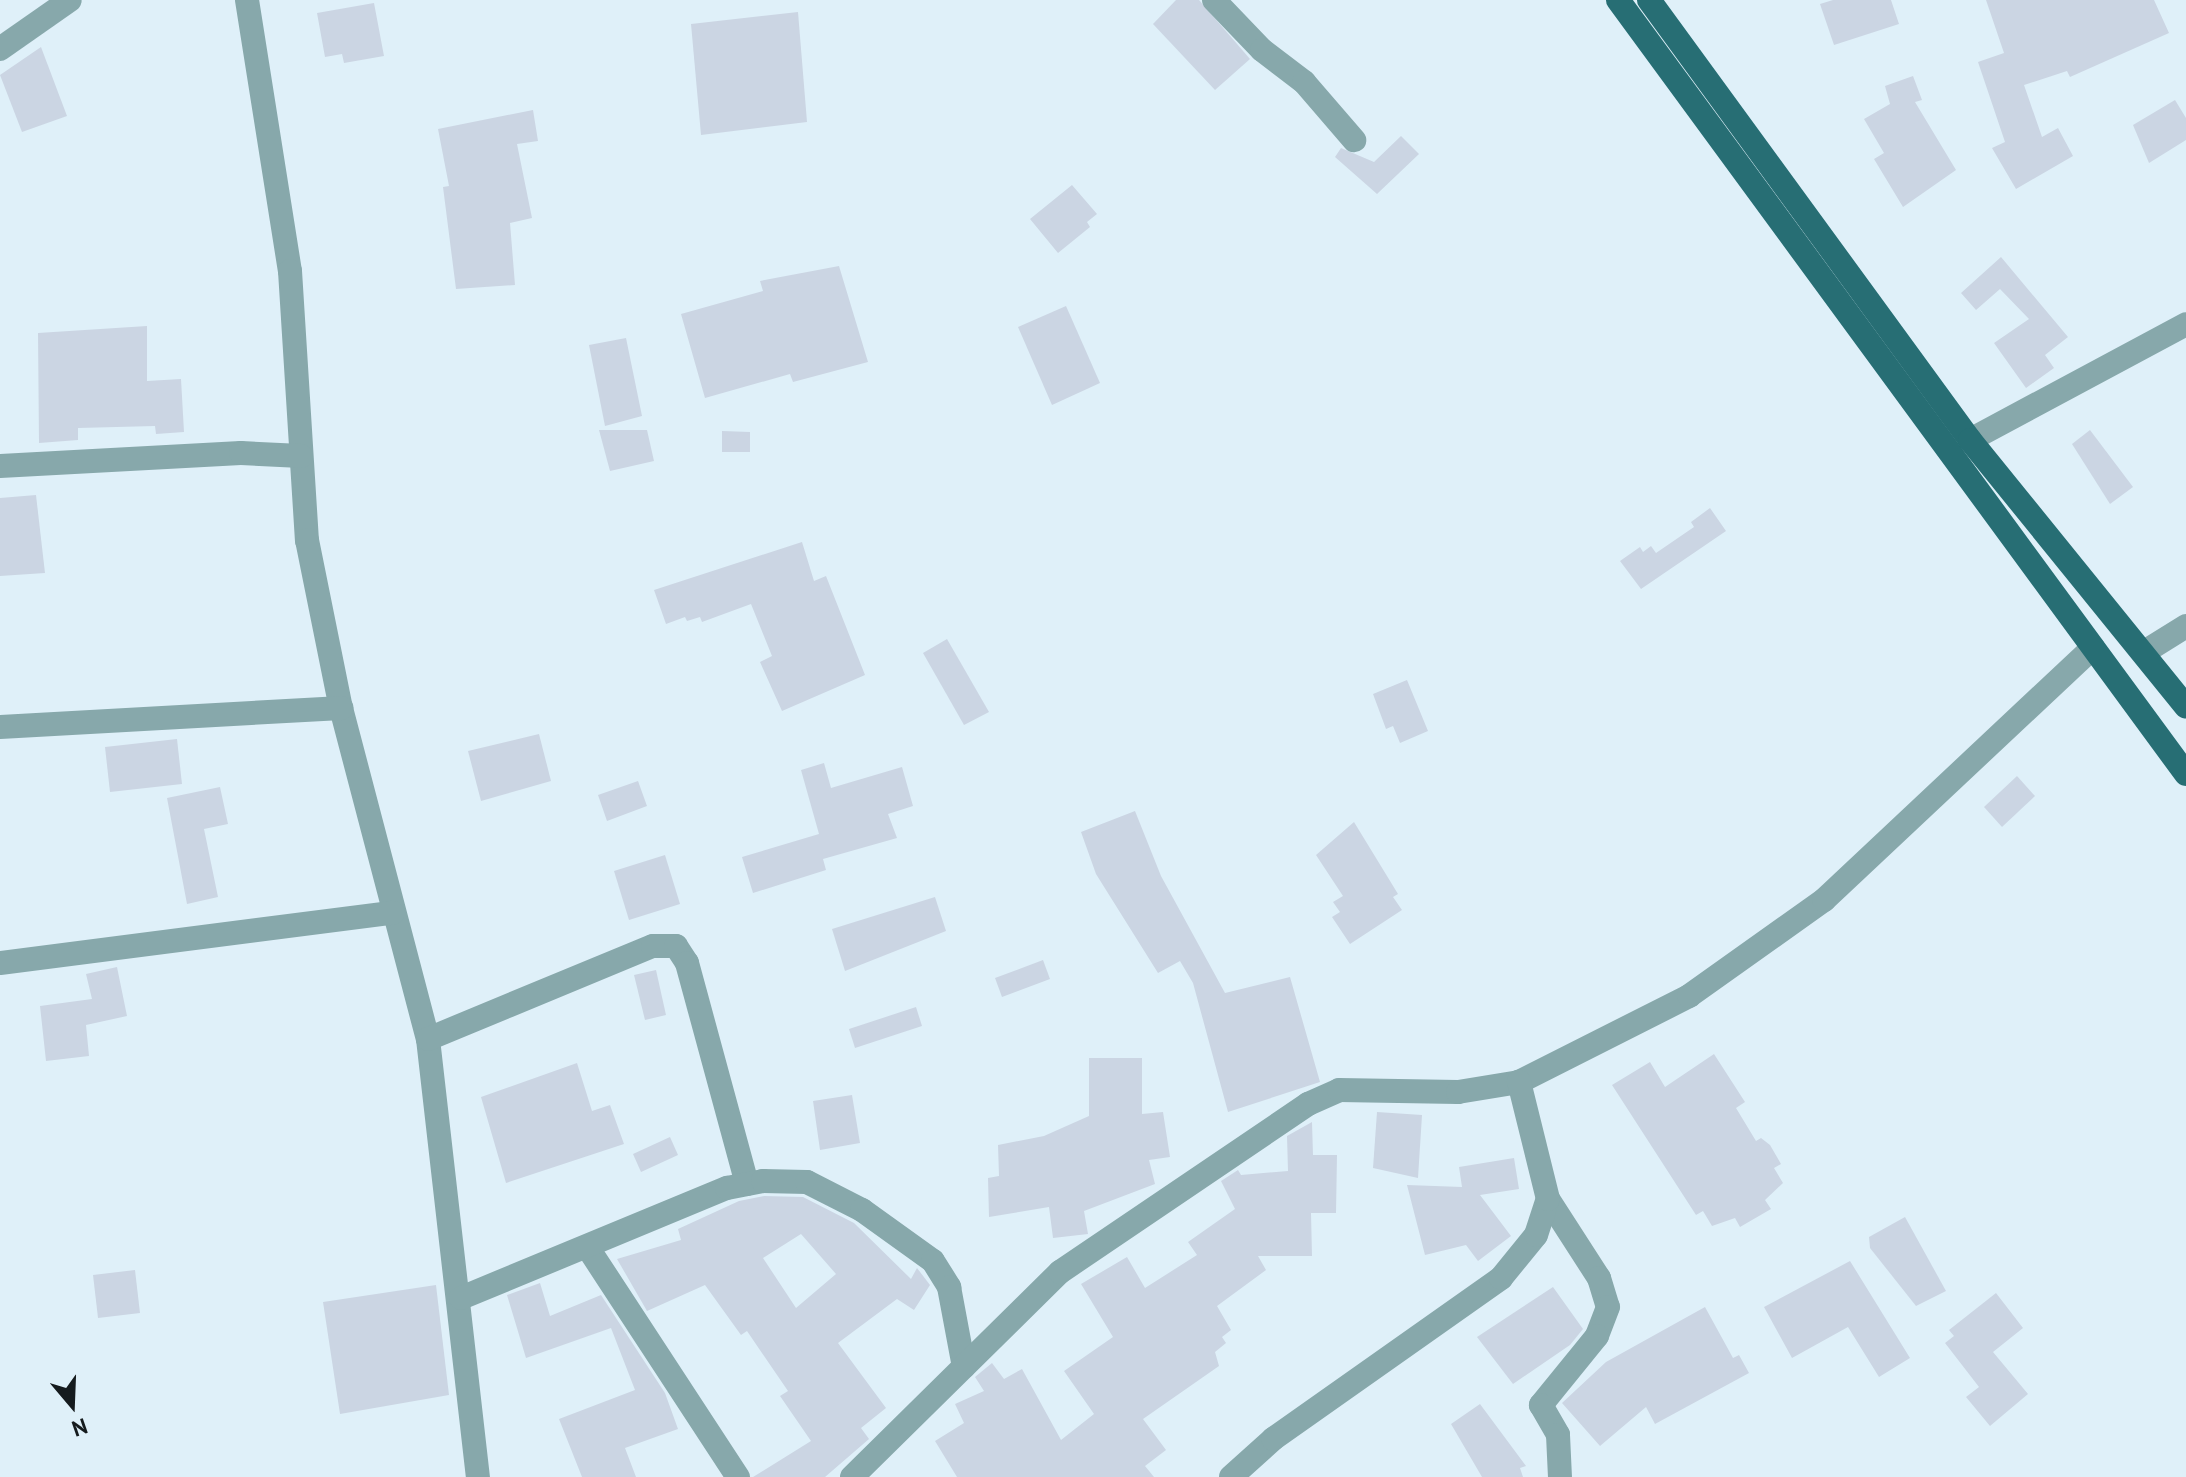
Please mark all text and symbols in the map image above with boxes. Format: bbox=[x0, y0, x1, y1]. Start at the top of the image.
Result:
north arrow bbox=[32, 1365, 112, 1445]
text: N bbox=[68, 1412, 91, 1443]

